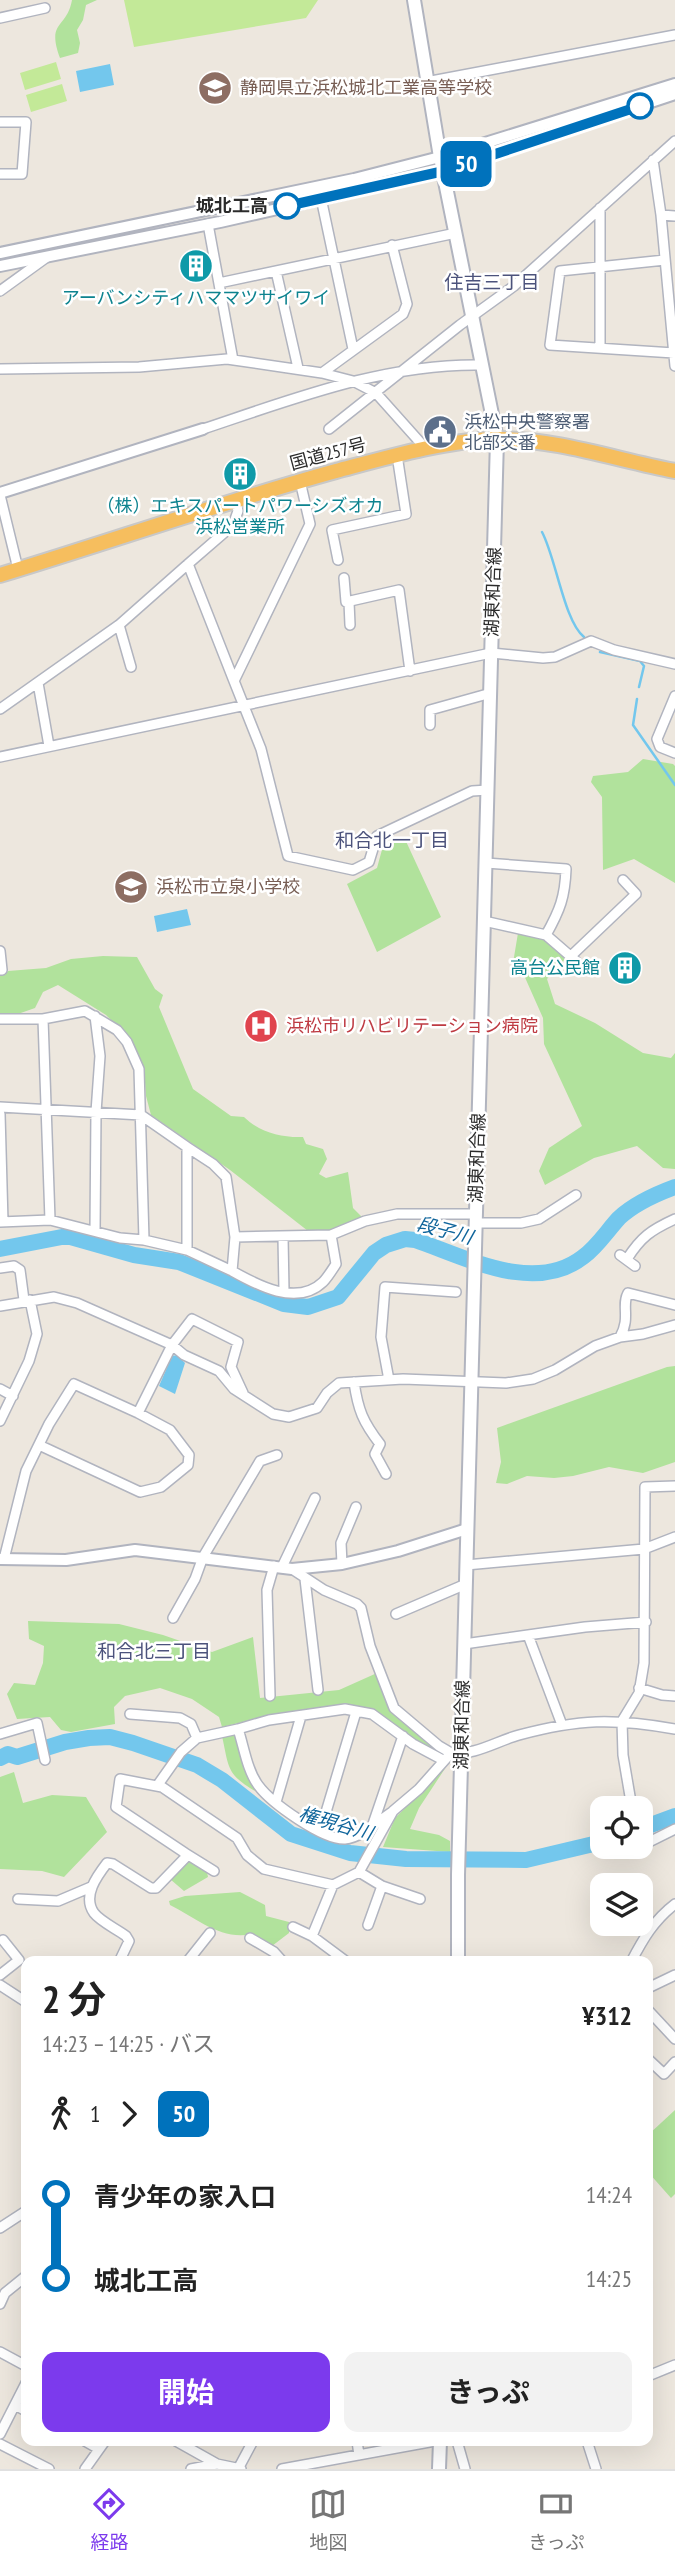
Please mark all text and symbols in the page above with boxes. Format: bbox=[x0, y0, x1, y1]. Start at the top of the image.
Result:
school or university icon: 静岡県立浜松城北工業高等学校 bbox=[196, 69, 234, 107]
place label: 静岡県立浜松城北工業高等学校 bbox=[240, 76, 492, 99]
unlabelled marker bbox=[627, 93, 653, 119]
line badge: 50 bbox=[434, 141, 498, 187]
text: 50 bbox=[455, 148, 477, 179]
marker: 城北工高 bbox=[274, 193, 300, 219]
place label: 城北工高 bbox=[196, 194, 268, 217]
building icon: アーバンシティハママツサイワイ bbox=[177, 247, 215, 285]
district label: 住吉三丁目 bbox=[444, 270, 540, 294]
place label: アーバンシティハママツサイワイ bbox=[62, 286, 330, 309]
place label: 浜松中央警察署 北部交番 bbox=[464, 410, 590, 454]
public building icon: 浜松中央警察署 北部交番 bbox=[421, 413, 459, 451]
street label: 国道257号 bbox=[287, 432, 369, 475]
building icon: （株）エキスパートパワーシズオカ 浜松営業所 bbox=[221, 455, 259, 493]
place label: （株）エキスパートパワーシズオカ 浜松営業所 bbox=[96, 494, 384, 538]
street label: 湖東和合線 bbox=[479, 547, 506, 637]
district label: 和合北一丁目 bbox=[335, 828, 449, 852]
school or university icon: 浜松市立泉小学校 bbox=[112, 868, 150, 906]
place label: 浜松市立泉小学校 bbox=[156, 875, 300, 898]
building icon: 高台公民館 bbox=[606, 949, 644, 987]
place label: 高台公民館 bbox=[510, 956, 600, 979]
hospital icon: 浜松市リハビリテーション病院 bbox=[242, 1007, 280, 1045]
place label: 浜松市リハビリテーション病院 bbox=[286, 1014, 538, 1037]
street label: 湖東和合線 bbox=[463, 1113, 490, 1203]
water label: 段子川 bbox=[414, 1211, 478, 1249]
district label: 和合北三丁目 bbox=[97, 1639, 211, 1663]
street label: 湖東和合線 bbox=[449, 1680, 474, 1770]
map controls bbox=[590, 1796, 653, 1936]
button: locate bbox=[590, 1796, 653, 1859]
water label: 権現谷川 bbox=[296, 1801, 378, 1846]
button: layers bbox=[590, 1873, 653, 1936]
text: 2 分 bbox=[42, 1974, 106, 2023]
text: ¥312 bbox=[582, 1999, 632, 2032]
text: 14:23 – 14:25 · バス bbox=[42, 2029, 215, 2058]
icon: walk bbox=[42, 2095, 80, 2133]
icon: forward bbox=[110, 2095, 148, 2133]
text: 50 bbox=[172, 2098, 195, 2129]
text: 1 bbox=[90, 2099, 100, 2128]
text: 青少年の家入口 bbox=[94, 2180, 276, 2213]
text: 14:24 bbox=[586, 2180, 632, 2209]
text: 城北工高 bbox=[94, 2264, 198, 2297]
text: 14:25 bbox=[586, 2264, 632, 2293]
button: 開始 bbox=[42, 2352, 330, 2432]
button: きっぷ bbox=[344, 2352, 632, 2432]
tab: 経路 bbox=[90, 2485, 128, 2554]
tab: 地図 bbox=[309, 2485, 347, 2554]
tab: きっぷ bbox=[528, 2485, 585, 2554]

